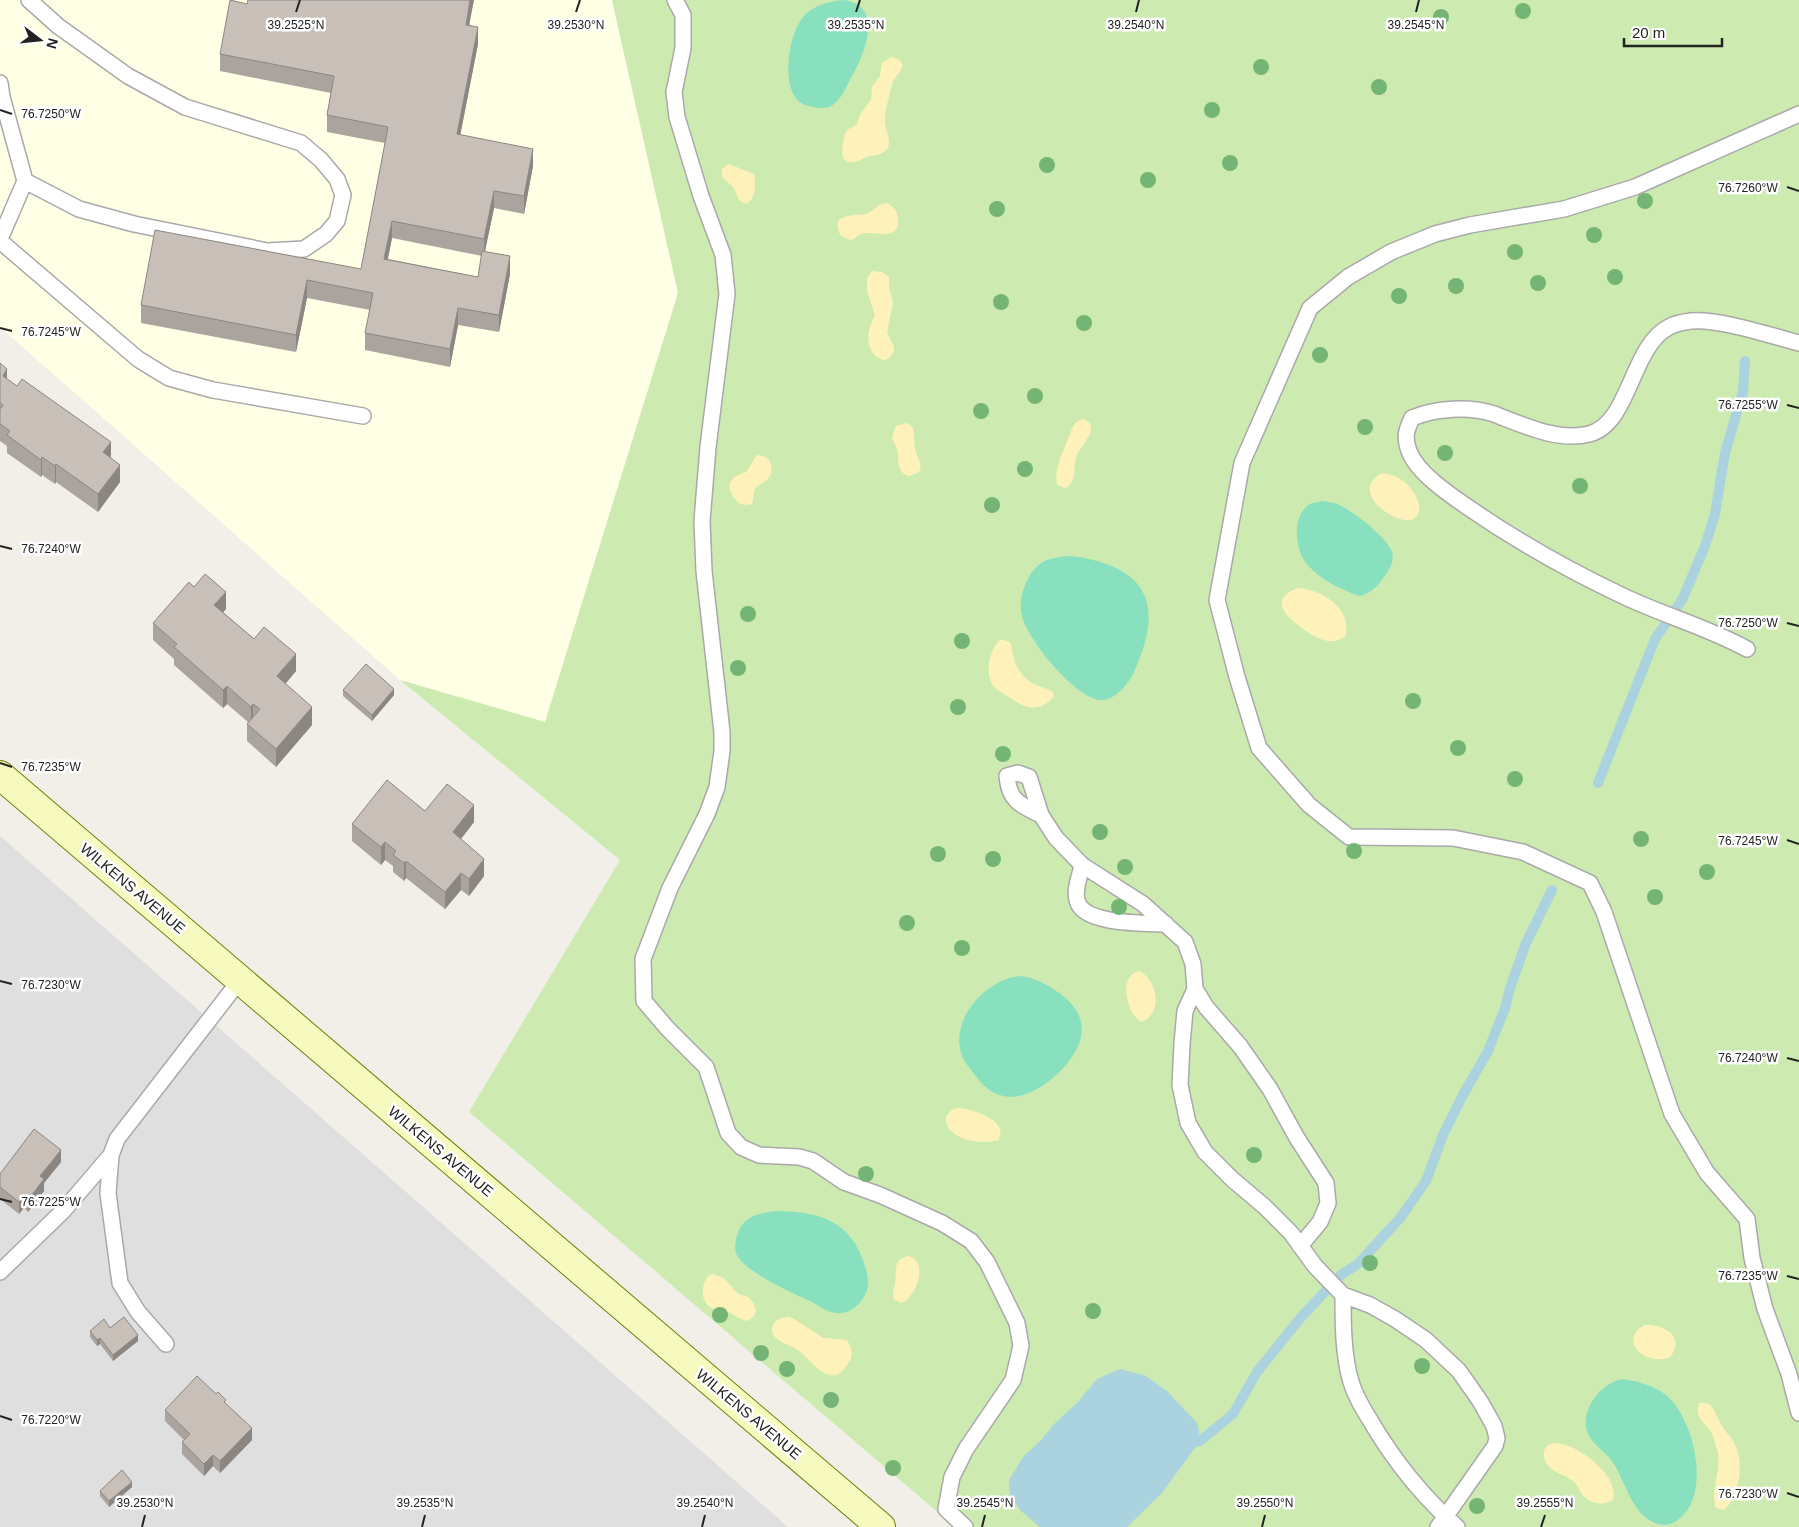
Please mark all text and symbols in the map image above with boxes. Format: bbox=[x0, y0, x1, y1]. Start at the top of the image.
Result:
north arrow bbox=[15, 15, 65, 65]
scale bar bbox=[1624, 15, 1722, 47]
text: 39.2525°N bbox=[268, 18, 324, 32]
text: 39.2530°N bbox=[548, 18, 604, 32]
text: 39.2535°N bbox=[828, 18, 884, 32]
text: 39.2540°N bbox=[1108, 18, 1164, 32]
text: 39.2545°N bbox=[1388, 18, 1444, 32]
text: 20 m bbox=[1632, 24, 1665, 41]
text: N bbox=[43, 37, 62, 51]
text: 76.7250°W bbox=[21, 107, 81, 121]
text: 76.7260°W bbox=[1718, 181, 1778, 195]
text: 76.7245°W bbox=[21, 325, 81, 339]
text: 76.7255°W bbox=[1718, 398, 1778, 412]
text: 76.7240°W bbox=[21, 542, 81, 556]
text: 76.7250°W bbox=[1718, 616, 1778, 630]
text: 76.7235°W bbox=[21, 760, 81, 774]
text: 76.7245°W bbox=[1718, 834, 1778, 848]
street label: WILKENS AVENUE bbox=[77, 839, 189, 937]
text: 76.7230°W bbox=[21, 978, 81, 992]
text: 76.7240°W bbox=[1718, 1051, 1778, 1065]
street label: WILKENS AVENUE bbox=[385, 1102, 497, 1200]
text: 76.7225°W bbox=[21, 1195, 81, 1209]
text: 76.7235°W bbox=[1718, 1269, 1778, 1283]
street label: WILKENS AVENUE bbox=[693, 1365, 805, 1463]
text: 76.7220°W bbox=[21, 1413, 81, 1427]
text: 76.7230°W bbox=[1718, 1487, 1778, 1501]
text: 39.2530°N bbox=[117, 1496, 173, 1510]
text: 39.2535°N bbox=[397, 1496, 453, 1510]
text: 39.2540°N bbox=[677, 1496, 733, 1510]
text: 39.2545°N bbox=[957, 1496, 1013, 1510]
text: 39.2550°N bbox=[1237, 1496, 1293, 1510]
text: 39.2555°N bbox=[1517, 1496, 1573, 1510]

